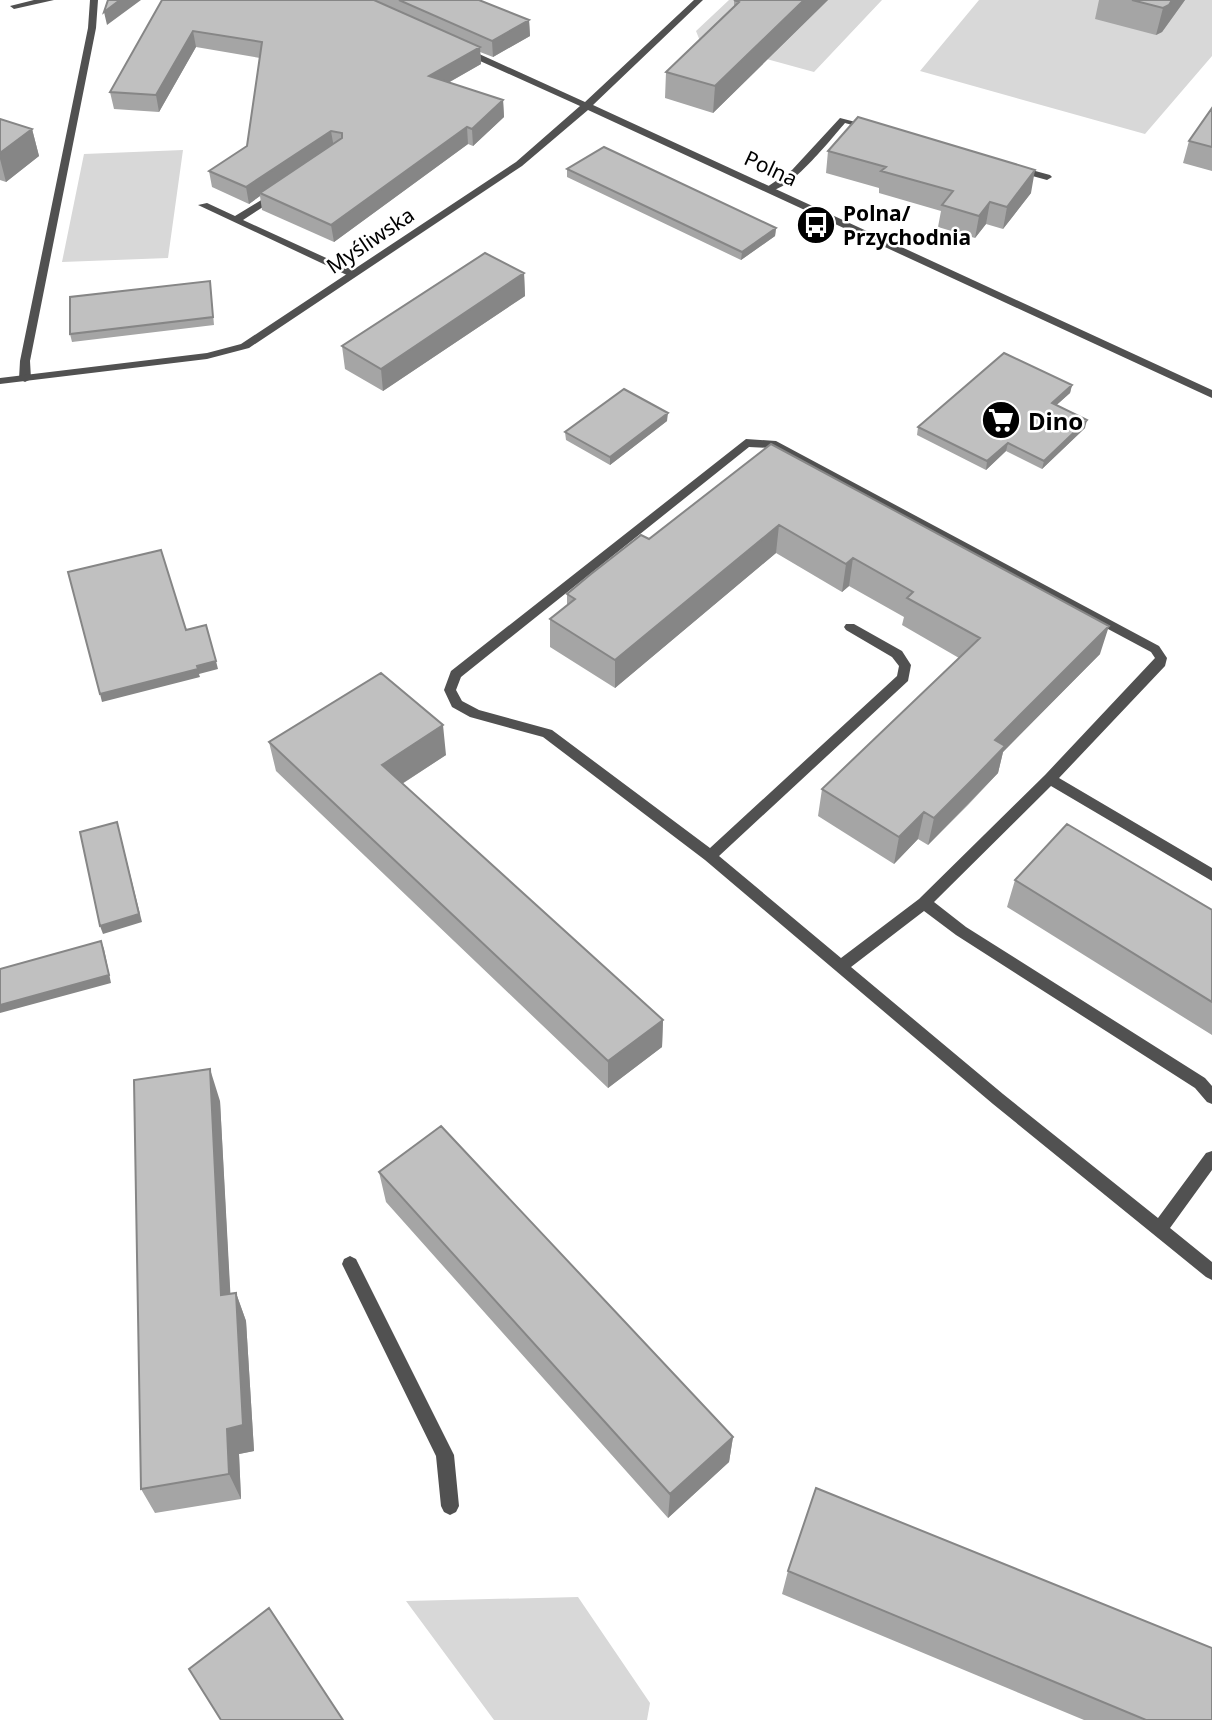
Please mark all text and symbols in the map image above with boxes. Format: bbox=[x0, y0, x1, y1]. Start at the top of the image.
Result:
street label: Polna bbox=[740, 144, 802, 192]
place label: Polna/ Przychodnia bbox=[843, 199, 971, 251]
street label: Myśliwska bbox=[321, 200, 419, 280]
bus stop icon: Polna/ Przychodnia bbox=[795, 204, 837, 246]
supermarket icon: Dino bbox=[980, 399, 1022, 441]
place label: Dino bbox=[1028, 404, 1083, 437]

